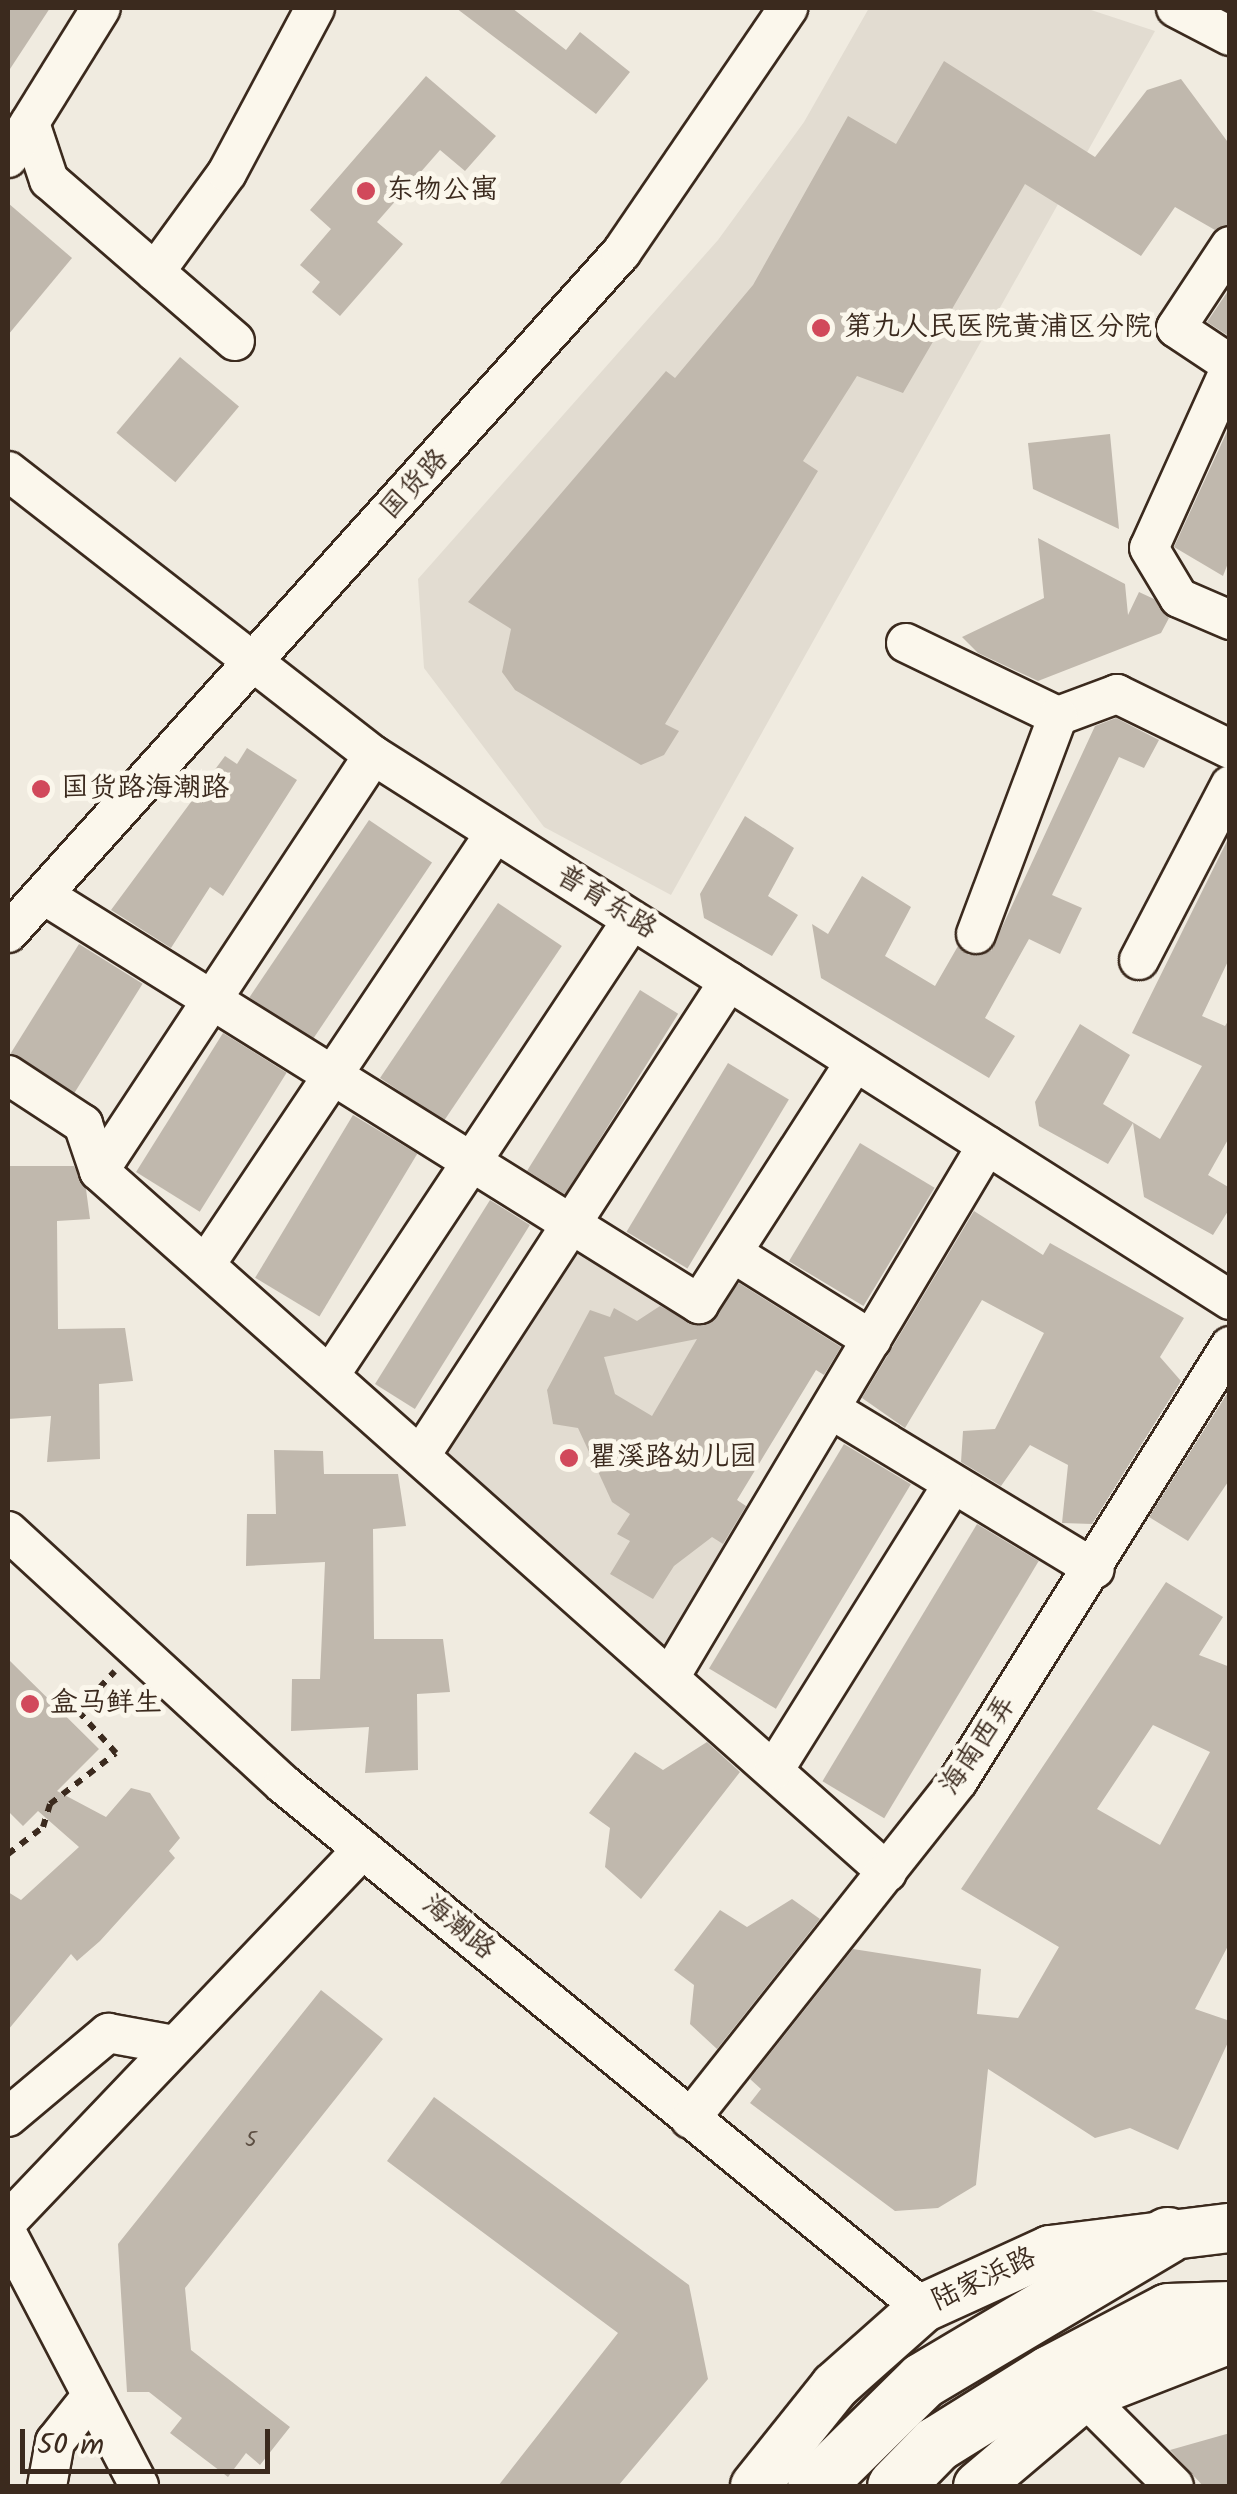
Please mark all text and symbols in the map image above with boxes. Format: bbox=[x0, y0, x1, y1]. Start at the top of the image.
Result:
place label: 东物公寓 bbox=[386, 174, 498, 208]
marker: 东物公寓 bbox=[355, 180, 377, 202]
place label: 第九人民医院黄浦区分院 bbox=[844, 311, 1152, 345]
marker: 第九人民医院黄浦区分院 bbox=[808, 315, 834, 341]
street label: 国货路 bbox=[374, 443, 456, 527]
place label: 国货路海潮路 bbox=[61, 772, 229, 806]
marker: 国货路海潮路 bbox=[30, 778, 52, 800]
street label: 普育东路 bbox=[550, 859, 662, 947]
place label: 瞿溪路幼儿园 bbox=[589, 1441, 757, 1475]
marker: 瞿溪路幼儿园 bbox=[558, 1447, 580, 1469]
place label: 盒马鲜生 bbox=[50, 1687, 162, 1721]
street label: 海南西弄 bbox=[934, 1690, 1024, 1802]
marker: 盒马鲜生 bbox=[19, 1693, 41, 1715]
street label: 海潮路 bbox=[415, 1889, 501, 1967]
house number: 5 bbox=[245, 2128, 257, 2154]
street label: 陆家浜路 bbox=[926, 2241, 1042, 2319]
scale bar bbox=[25, 2409, 275, 2471]
text: 50 m bbox=[37, 2422, 104, 2470]

